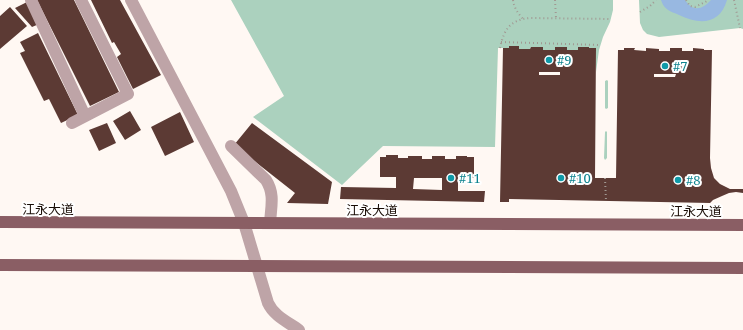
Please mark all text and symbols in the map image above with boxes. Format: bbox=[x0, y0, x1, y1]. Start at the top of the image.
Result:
place label: #9 bbox=[557, 51, 572, 69]
marker: #9 bbox=[544, 55, 554, 65]
place label: #7 bbox=[673, 57, 688, 75]
marker: #7 bbox=[660, 61, 670, 71]
place label: #11 bbox=[459, 169, 481, 187]
place label: #10 bbox=[569, 169, 591, 187]
place label: #8 bbox=[686, 171, 701, 189]
marker: #11 bbox=[446, 173, 456, 183]
marker: #10 bbox=[556, 173, 566, 183]
marker: #8 bbox=[673, 175, 683, 185]
street label: 江永大道 bbox=[22, 200, 74, 218]
street label: 江永大道 bbox=[346, 201, 398, 219]
street label: 江永大道 bbox=[670, 202, 722, 220]

